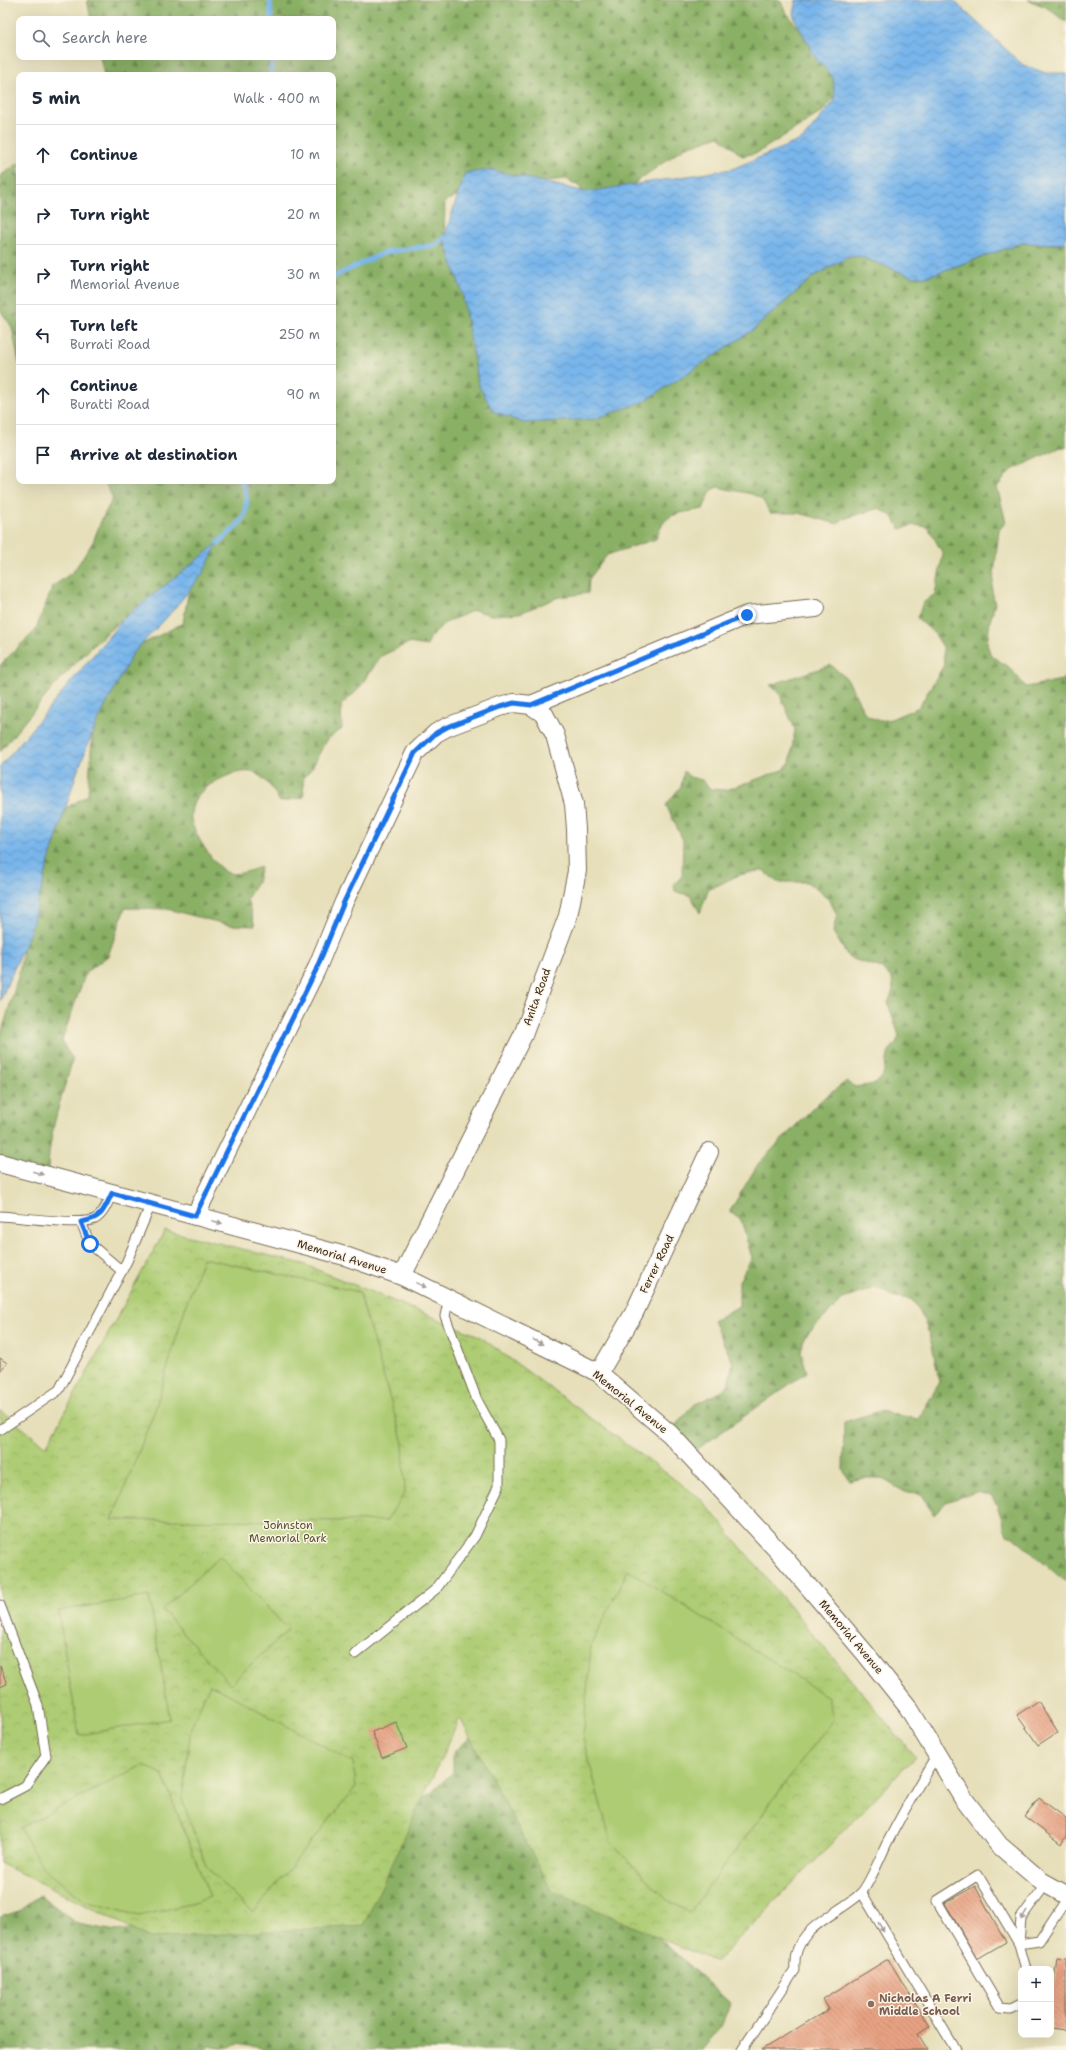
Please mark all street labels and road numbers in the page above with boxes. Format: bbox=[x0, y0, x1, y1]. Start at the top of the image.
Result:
street label: Anita Road bbox=[520, 966, 554, 1028]
street label: Ferrer Road bbox=[636, 1232, 678, 1296]
street label: Memorial Avenue bbox=[295, 1236, 389, 1278]
street label: Memorial Avenue bbox=[589, 1367, 671, 1437]
street label: Memorial Avenue bbox=[815, 1597, 887, 1677]

